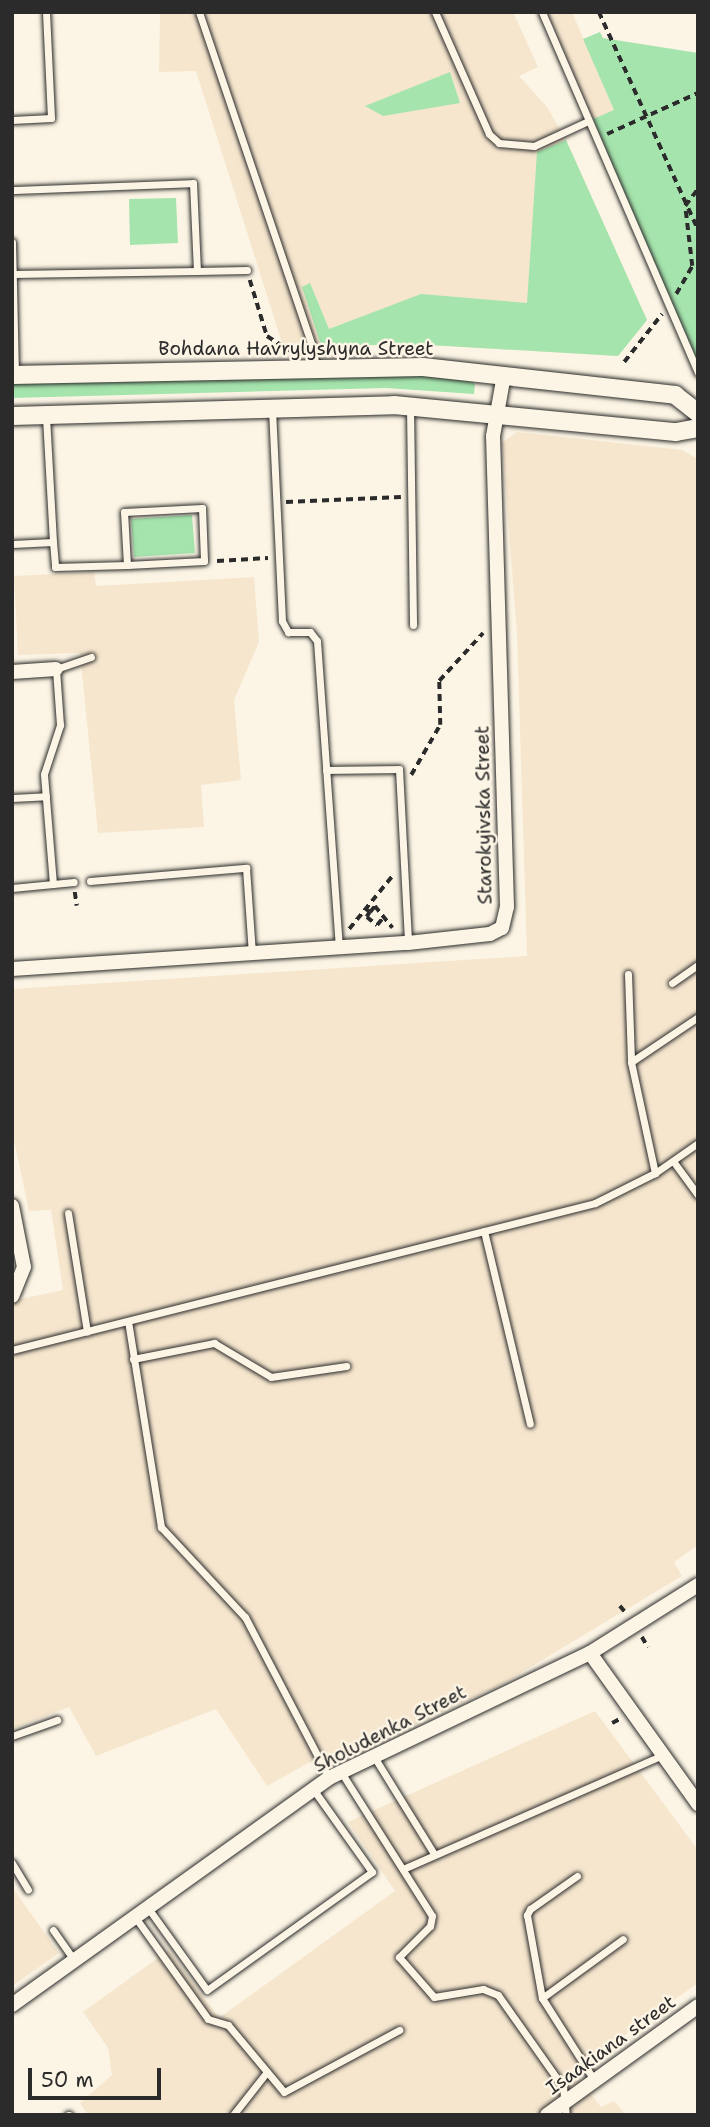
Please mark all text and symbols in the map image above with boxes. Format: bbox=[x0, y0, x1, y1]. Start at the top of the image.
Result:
street label: Bohdana Havrylyshyna Street bbox=[158, 338, 434, 360]
street label: Starokyivska Street bbox=[471, 725, 497, 905]
street label: Sholudenka Street bbox=[310, 1681, 470, 1777]
street label: Isaakiana street bbox=[542, 1990, 680, 2100]
scale bar bbox=[32, 2054, 164, 2098]
text: 50 m bbox=[41, 2066, 94, 2094]

